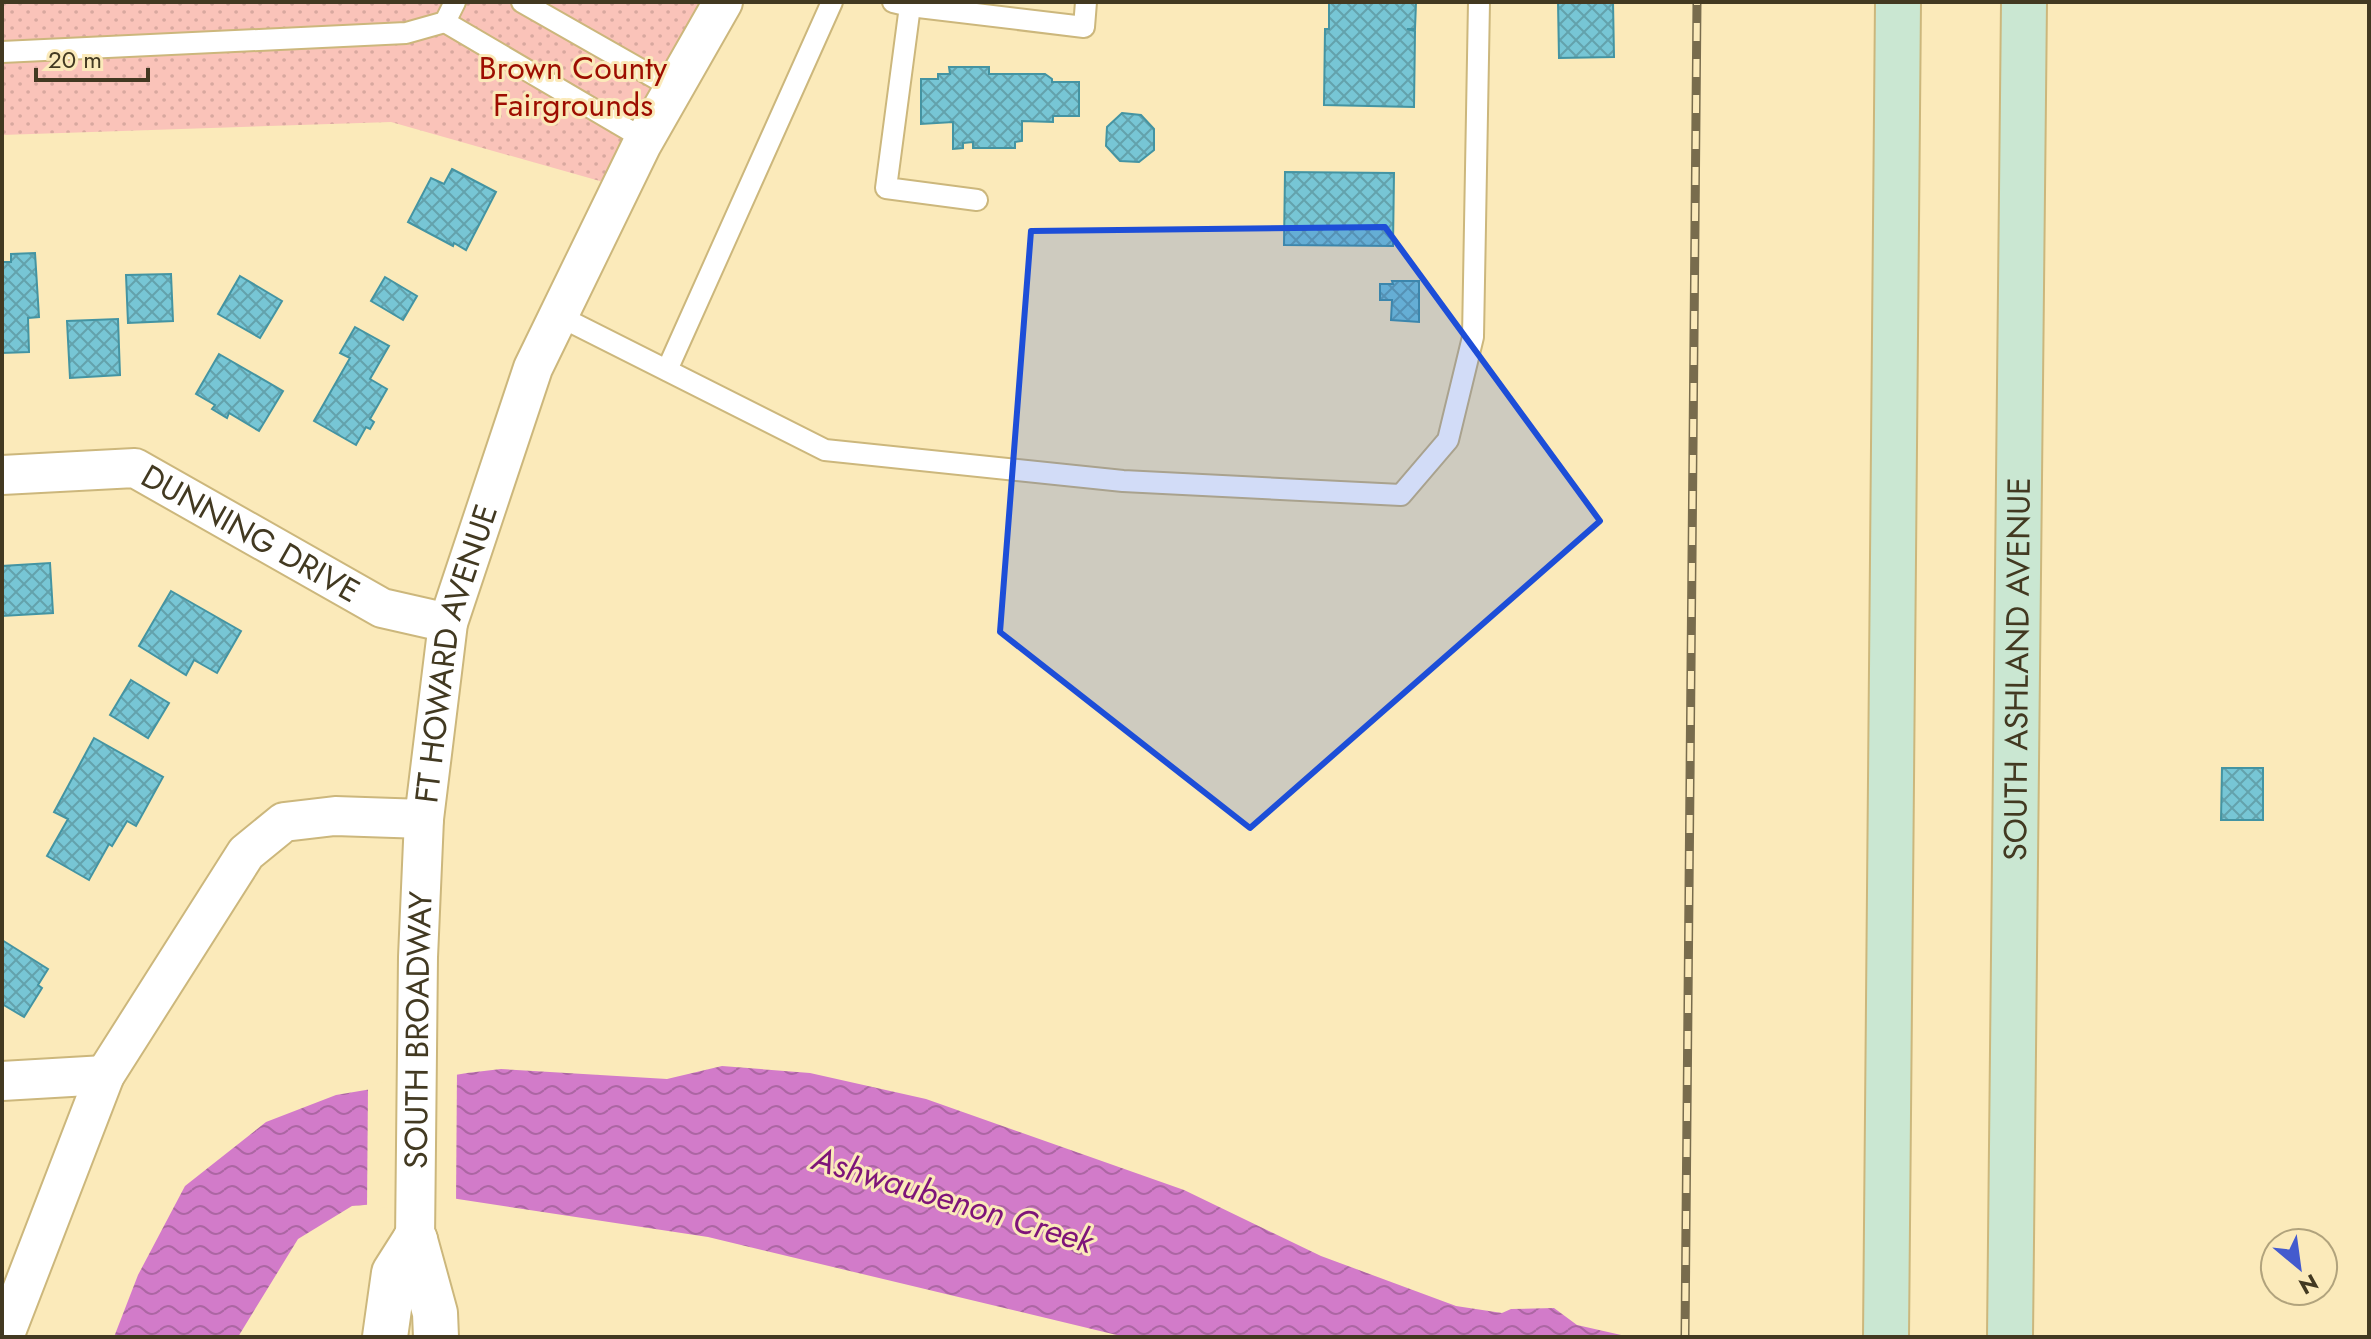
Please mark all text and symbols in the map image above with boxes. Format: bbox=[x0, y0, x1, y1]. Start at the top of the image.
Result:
scale bar bbox=[36, 32, 148, 82]
text: 20 m bbox=[48, 42, 102, 77]
park label: Brown County Fairgrounds bbox=[479, 45, 668, 128]
street label: DUNNING DRIVE bbox=[133, 453, 368, 614]
street label: SOUTH ASHLAND AVENUE bbox=[1992, 477, 2042, 861]
street label: FT HOWARD AVENUE bbox=[403, 498, 509, 806]
street label: SOUTH BROADWAY bbox=[393, 890, 444, 1169]
water label: Ashwaubenon Creek bbox=[806, 1134, 1101, 1266]
north arrow bbox=[2259, 1227, 2339, 1307]
text: N bbox=[2293, 1266, 2324, 1303]

